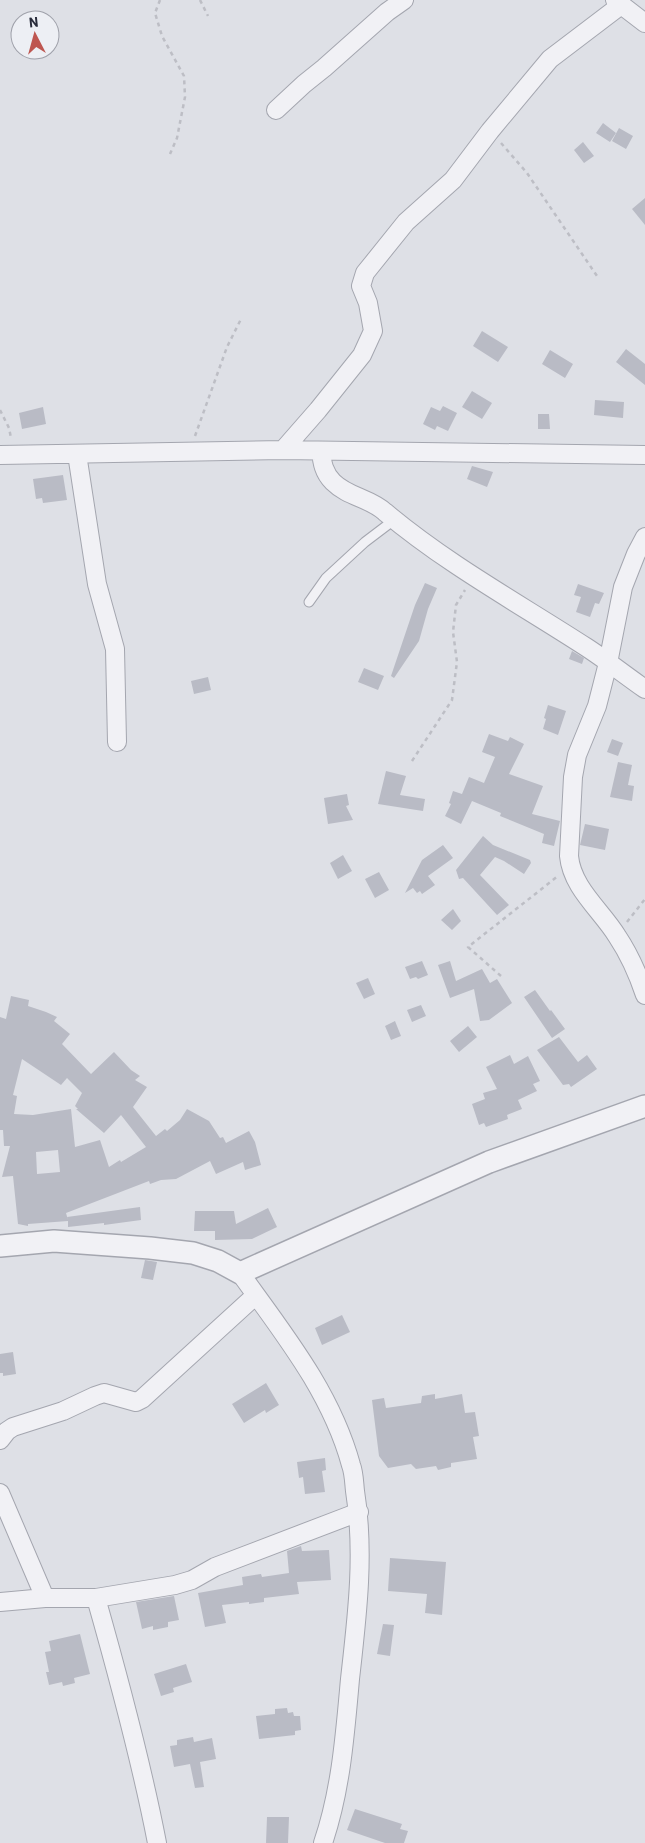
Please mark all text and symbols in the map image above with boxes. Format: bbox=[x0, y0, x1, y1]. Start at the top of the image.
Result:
north arrow bbox=[10, 10, 60, 60]
text: N bbox=[28, 13, 39, 31]

